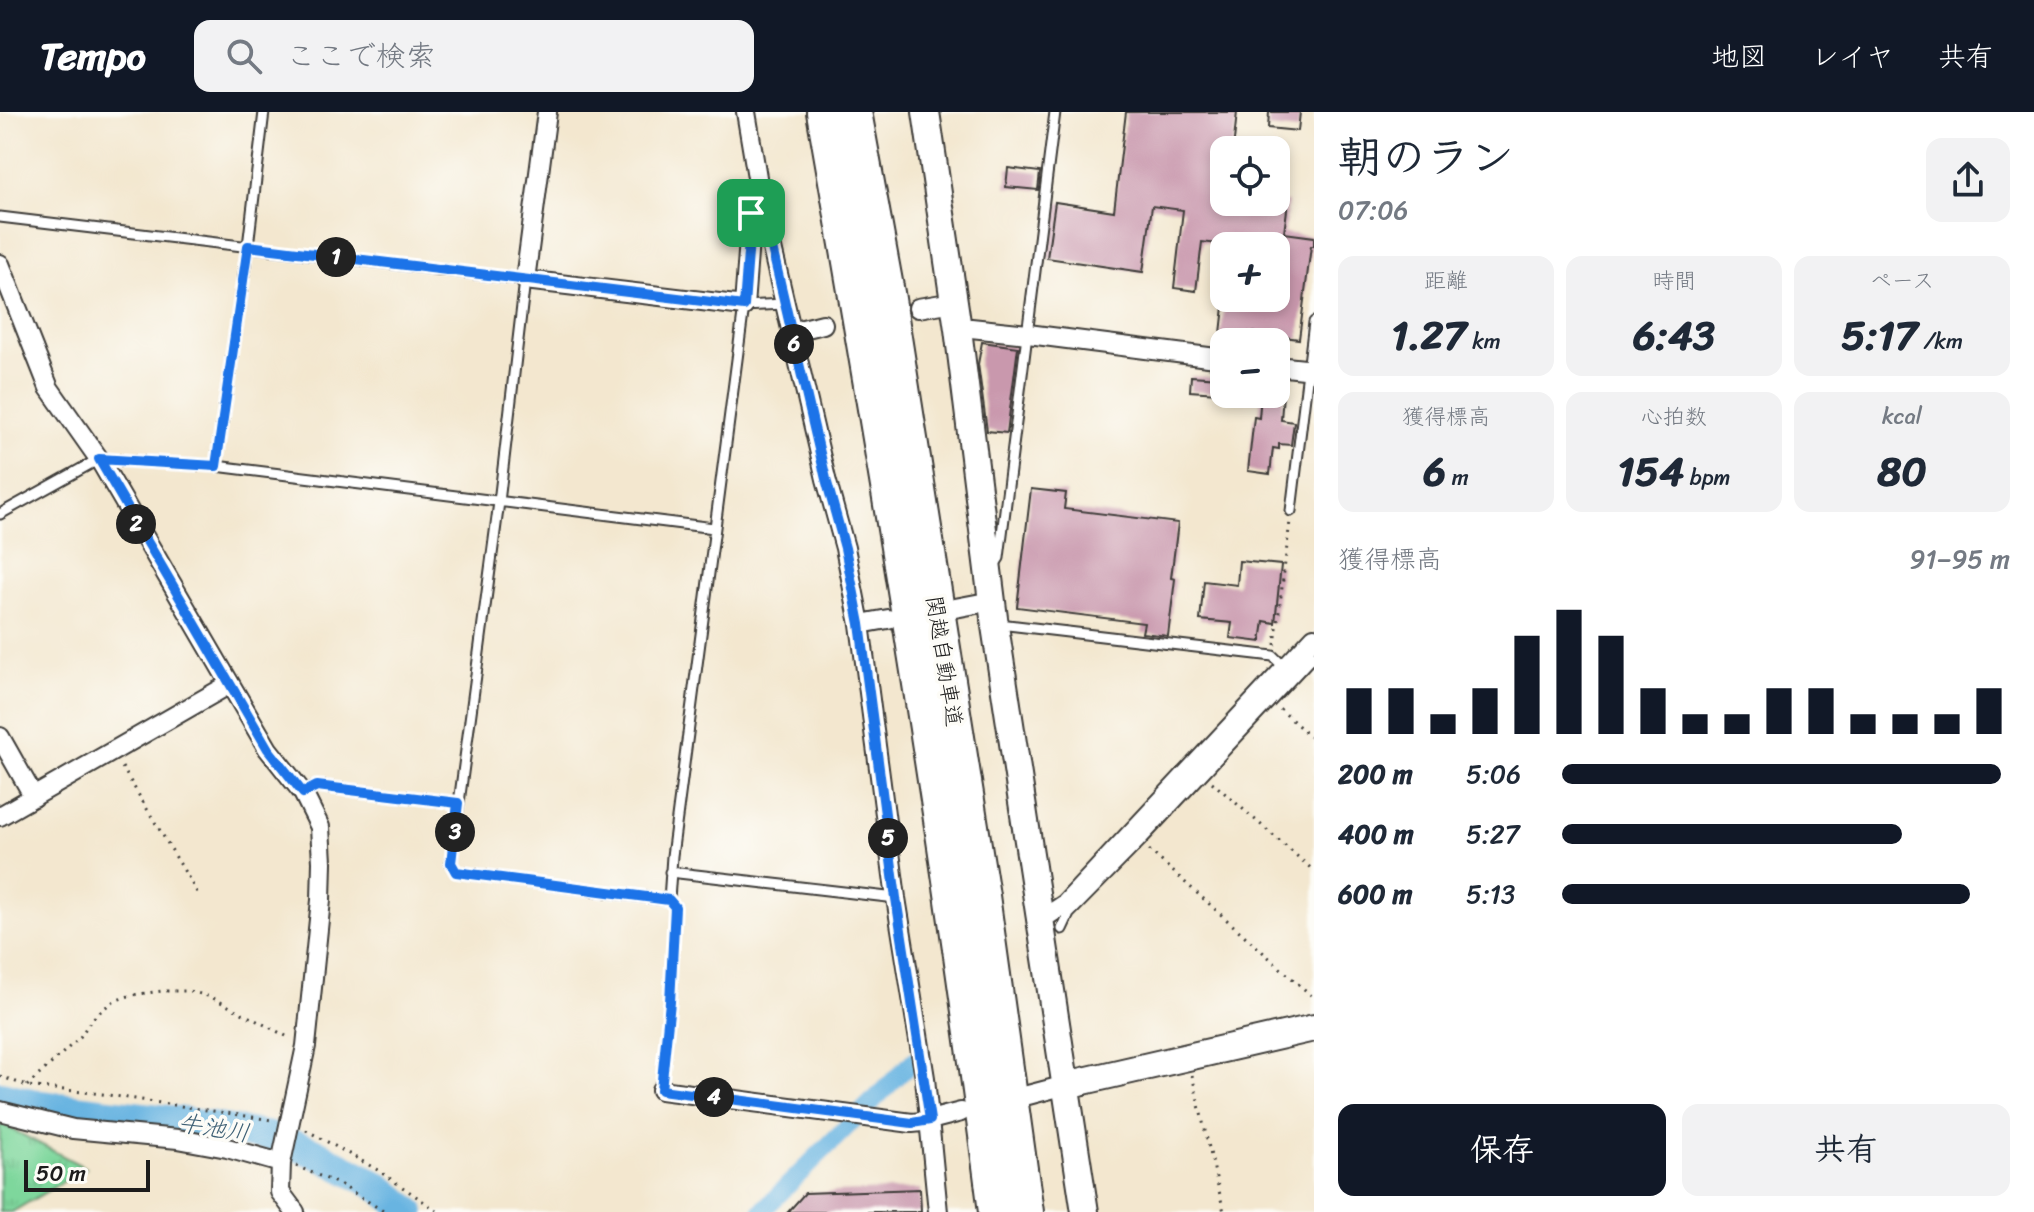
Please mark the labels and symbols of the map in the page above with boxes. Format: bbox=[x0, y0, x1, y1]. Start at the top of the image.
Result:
pin bbox=[717, 179, 785, 247]
pin: 1 bbox=[316, 237, 356, 277]
pin: 6 bbox=[774, 324, 814, 364]
pin: 2 bbox=[116, 504, 156, 544]
street label: 関越自動車道 bbox=[915, 593, 974, 729]
pin: 3 bbox=[435, 812, 475, 852]
pin: 5 bbox=[868, 818, 908, 858]
pin: 4 bbox=[694, 1077, 734, 1117]
water label: 牛池川 bbox=[175, 1102, 253, 1154]
scale bar bbox=[24, 1156, 150, 1192]

